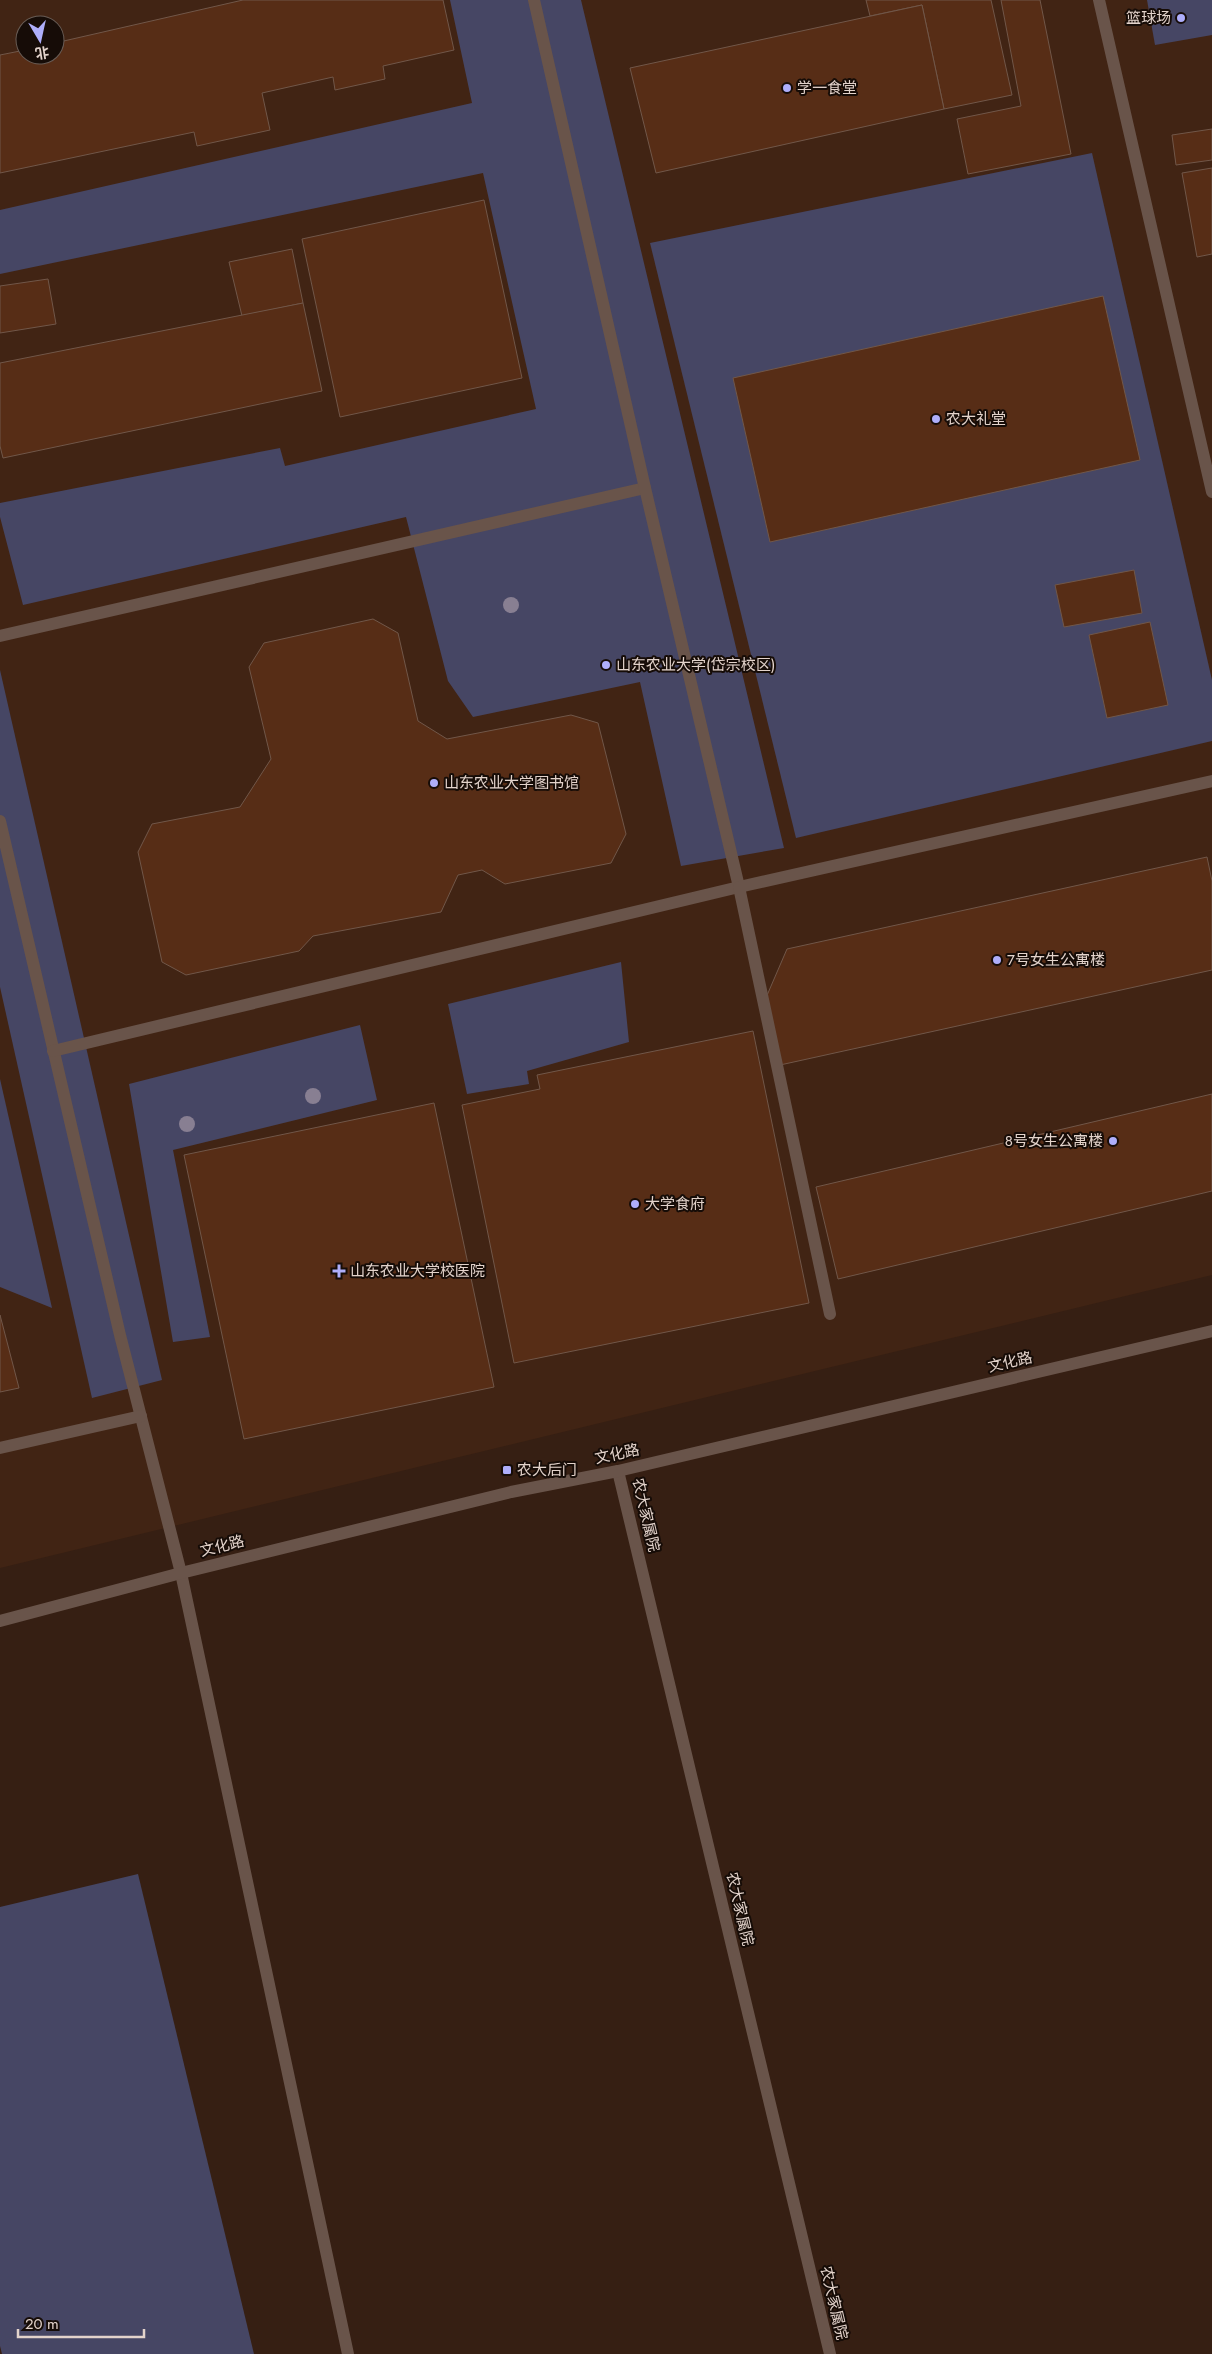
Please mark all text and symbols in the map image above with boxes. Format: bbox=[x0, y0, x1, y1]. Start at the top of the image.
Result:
place label: 篮球场 bbox=[1126, 7, 1171, 29]
marker: 篮球场 bbox=[1175, 12, 1187, 24]
north arrow bbox=[15, 15, 65, 65]
text: 北 bbox=[34, 42, 51, 64]
place label: 学一食堂 bbox=[797, 77, 857, 99]
marker: 学一食堂 bbox=[781, 82, 793, 94]
place label: 农大礼堂 bbox=[946, 408, 1006, 430]
marker: 农大礼堂 bbox=[930, 413, 942, 425]
place label: 山东农业大学(岱宗校区) bbox=[616, 654, 775, 676]
marker: 山东农业大学(岱宗校区) bbox=[600, 659, 612, 671]
place label: 山东农业大学图书馆 bbox=[444, 772, 579, 794]
marker: 山东农业大学图书馆 bbox=[428, 777, 440, 789]
place label: 7号女生公寓楼 bbox=[1007, 949, 1105, 971]
marker: 7号女生公寓楼 bbox=[991, 954, 1003, 966]
place label: 8号女生公寓楼 bbox=[1005, 1130, 1103, 1152]
marker: 8号女生公寓楼 bbox=[1107, 1135, 1119, 1147]
place label: 大学食府 bbox=[645, 1193, 705, 1215]
marker: 大学食府 bbox=[629, 1198, 641, 1210]
place label: 山东农业大学校医院 bbox=[350, 1260, 485, 1282]
marker: 山东农业大学校医院 bbox=[332, 1264, 346, 1278]
street label: 文化路 bbox=[986, 1346, 1034, 1378]
street label: 文化路 bbox=[593, 1439, 641, 1469]
place label: 农大后门 bbox=[517, 1459, 577, 1481]
marker: 农大后门 bbox=[501, 1464, 513, 1476]
street label: 农大家属院 bbox=[627, 1476, 665, 1554]
street label: 文化路 bbox=[197, 1530, 247, 1562]
street label: 农大家属院 bbox=[721, 1870, 759, 1948]
street label: 农大家属院 bbox=[815, 2264, 853, 2342]
scale bar bbox=[18, 2306, 144, 2338]
text: 20 m bbox=[25, 2313, 59, 2335]

